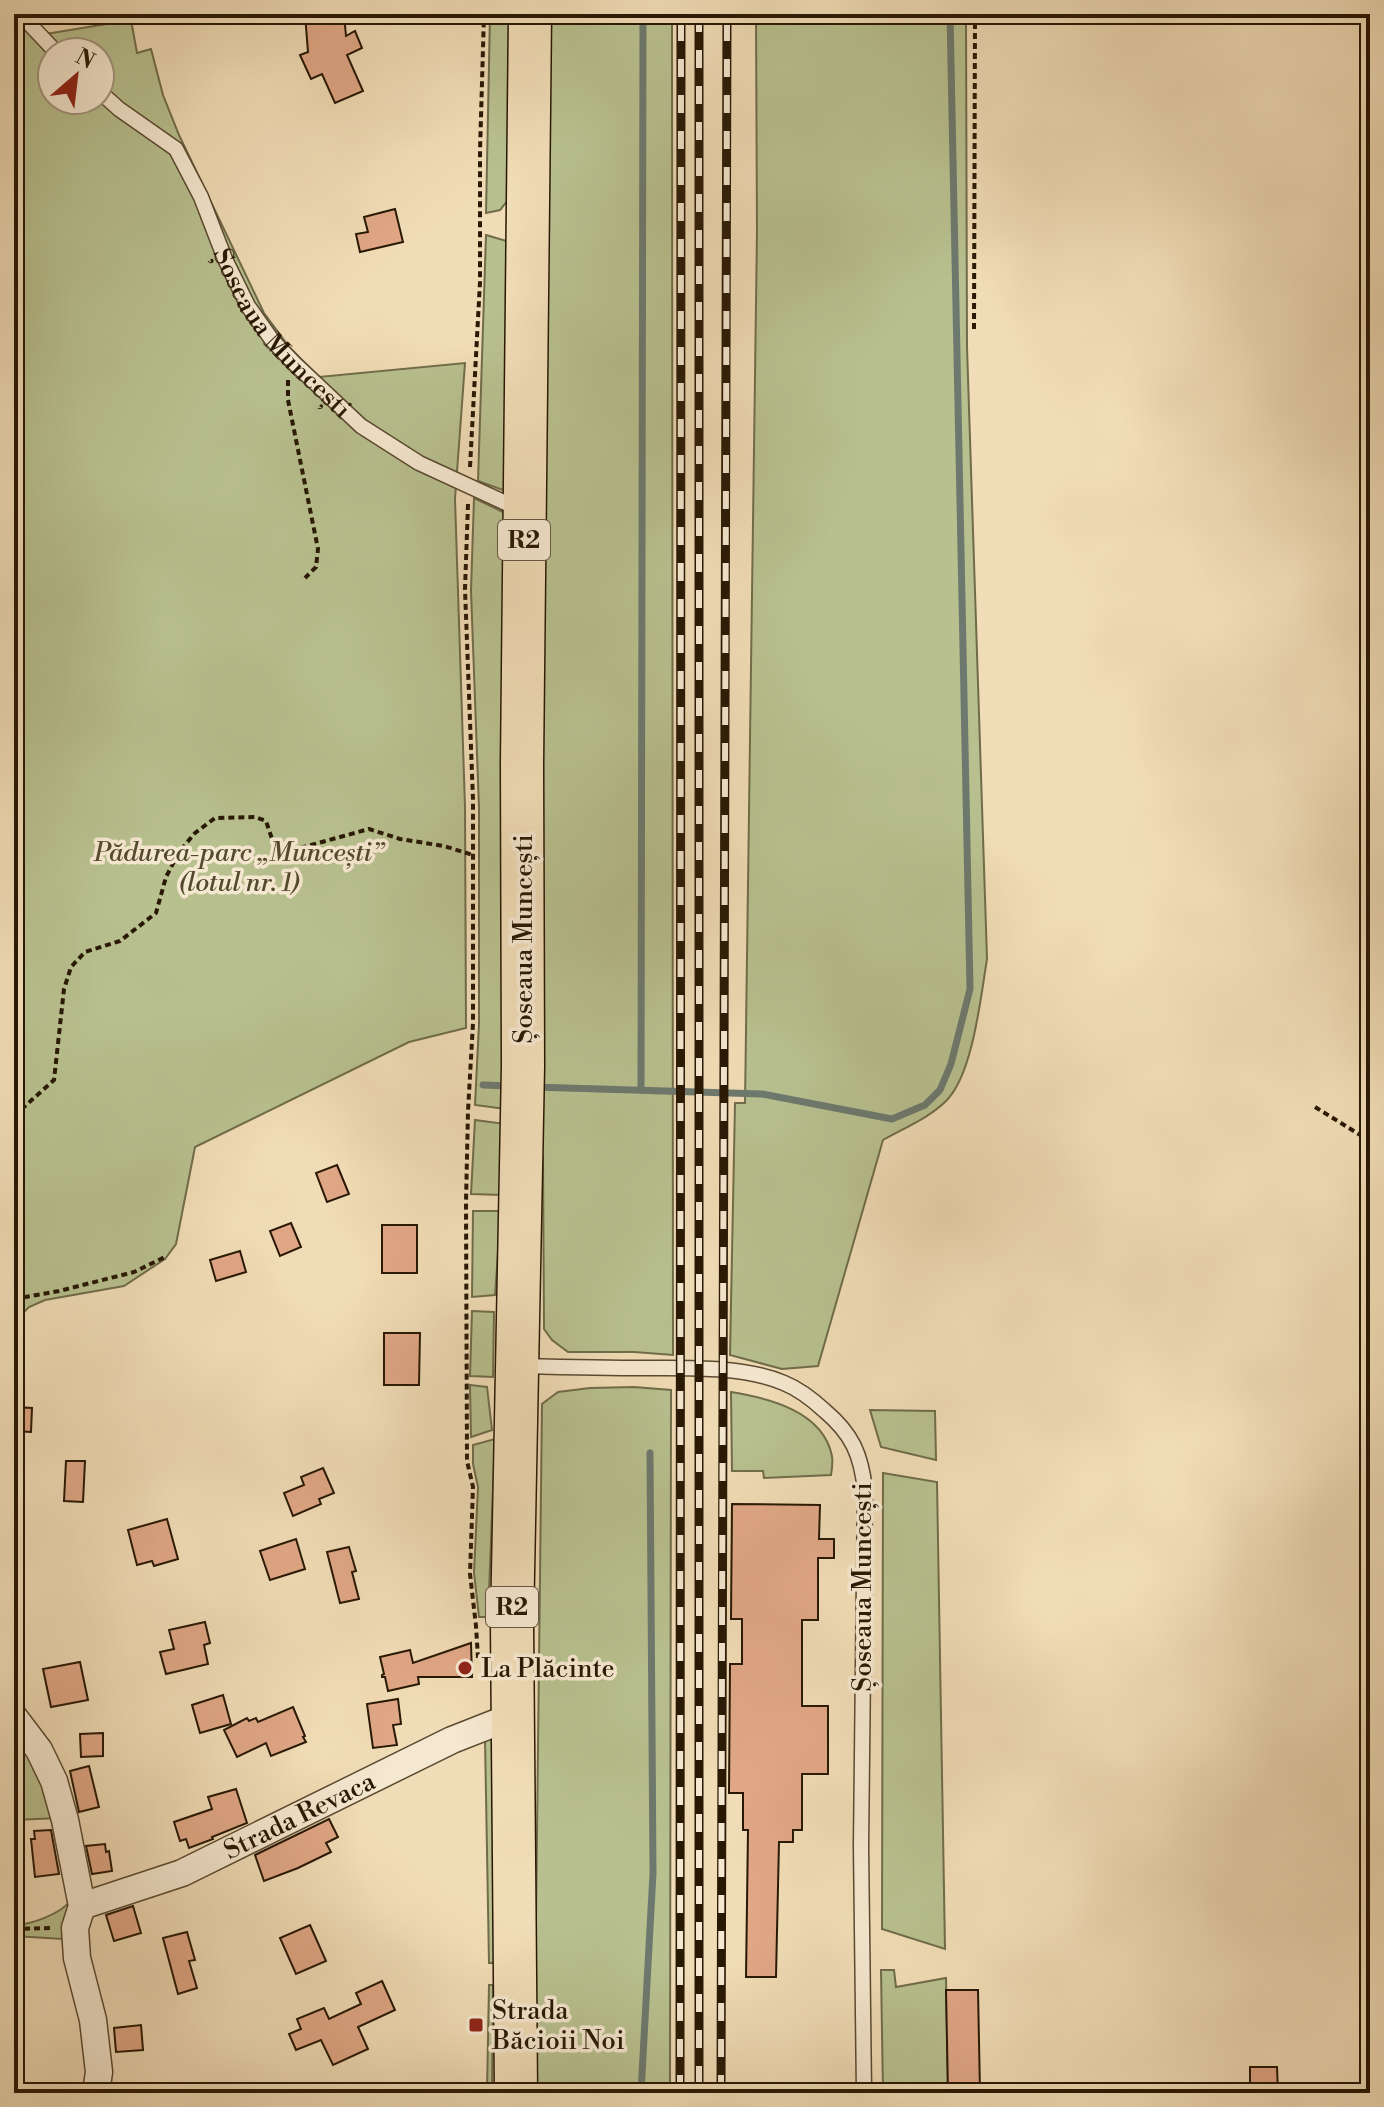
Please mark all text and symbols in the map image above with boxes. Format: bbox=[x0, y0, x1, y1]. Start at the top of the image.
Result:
north arrow bbox=[36, 36, 116, 116]
text: N bbox=[71, 44, 99, 76]
street label: Șoseaua Muncești bbox=[205, 244, 358, 426]
road number: R2 bbox=[498, 520, 550, 560]
street label: Șoseaua Muncești bbox=[508, 834, 540, 1044]
park label: Pădurea-parc „Muncești” (lotul nr. 1) bbox=[93, 837, 386, 899]
street label: Șoseaua Muncești bbox=[847, 1482, 879, 1692]
road number: R2 bbox=[486, 1587, 538, 1627]
place label: La Plăcinte bbox=[481, 1653, 615, 1685]
marker: La Plăcinte bbox=[456, 1659, 474, 1677]
street label: Strada Revaca bbox=[219, 1765, 381, 1867]
place label: Strada Băcioii Noi bbox=[491, 1995, 625, 2057]
marker: Strada Băcioii Noi bbox=[467, 2016, 485, 2034]

